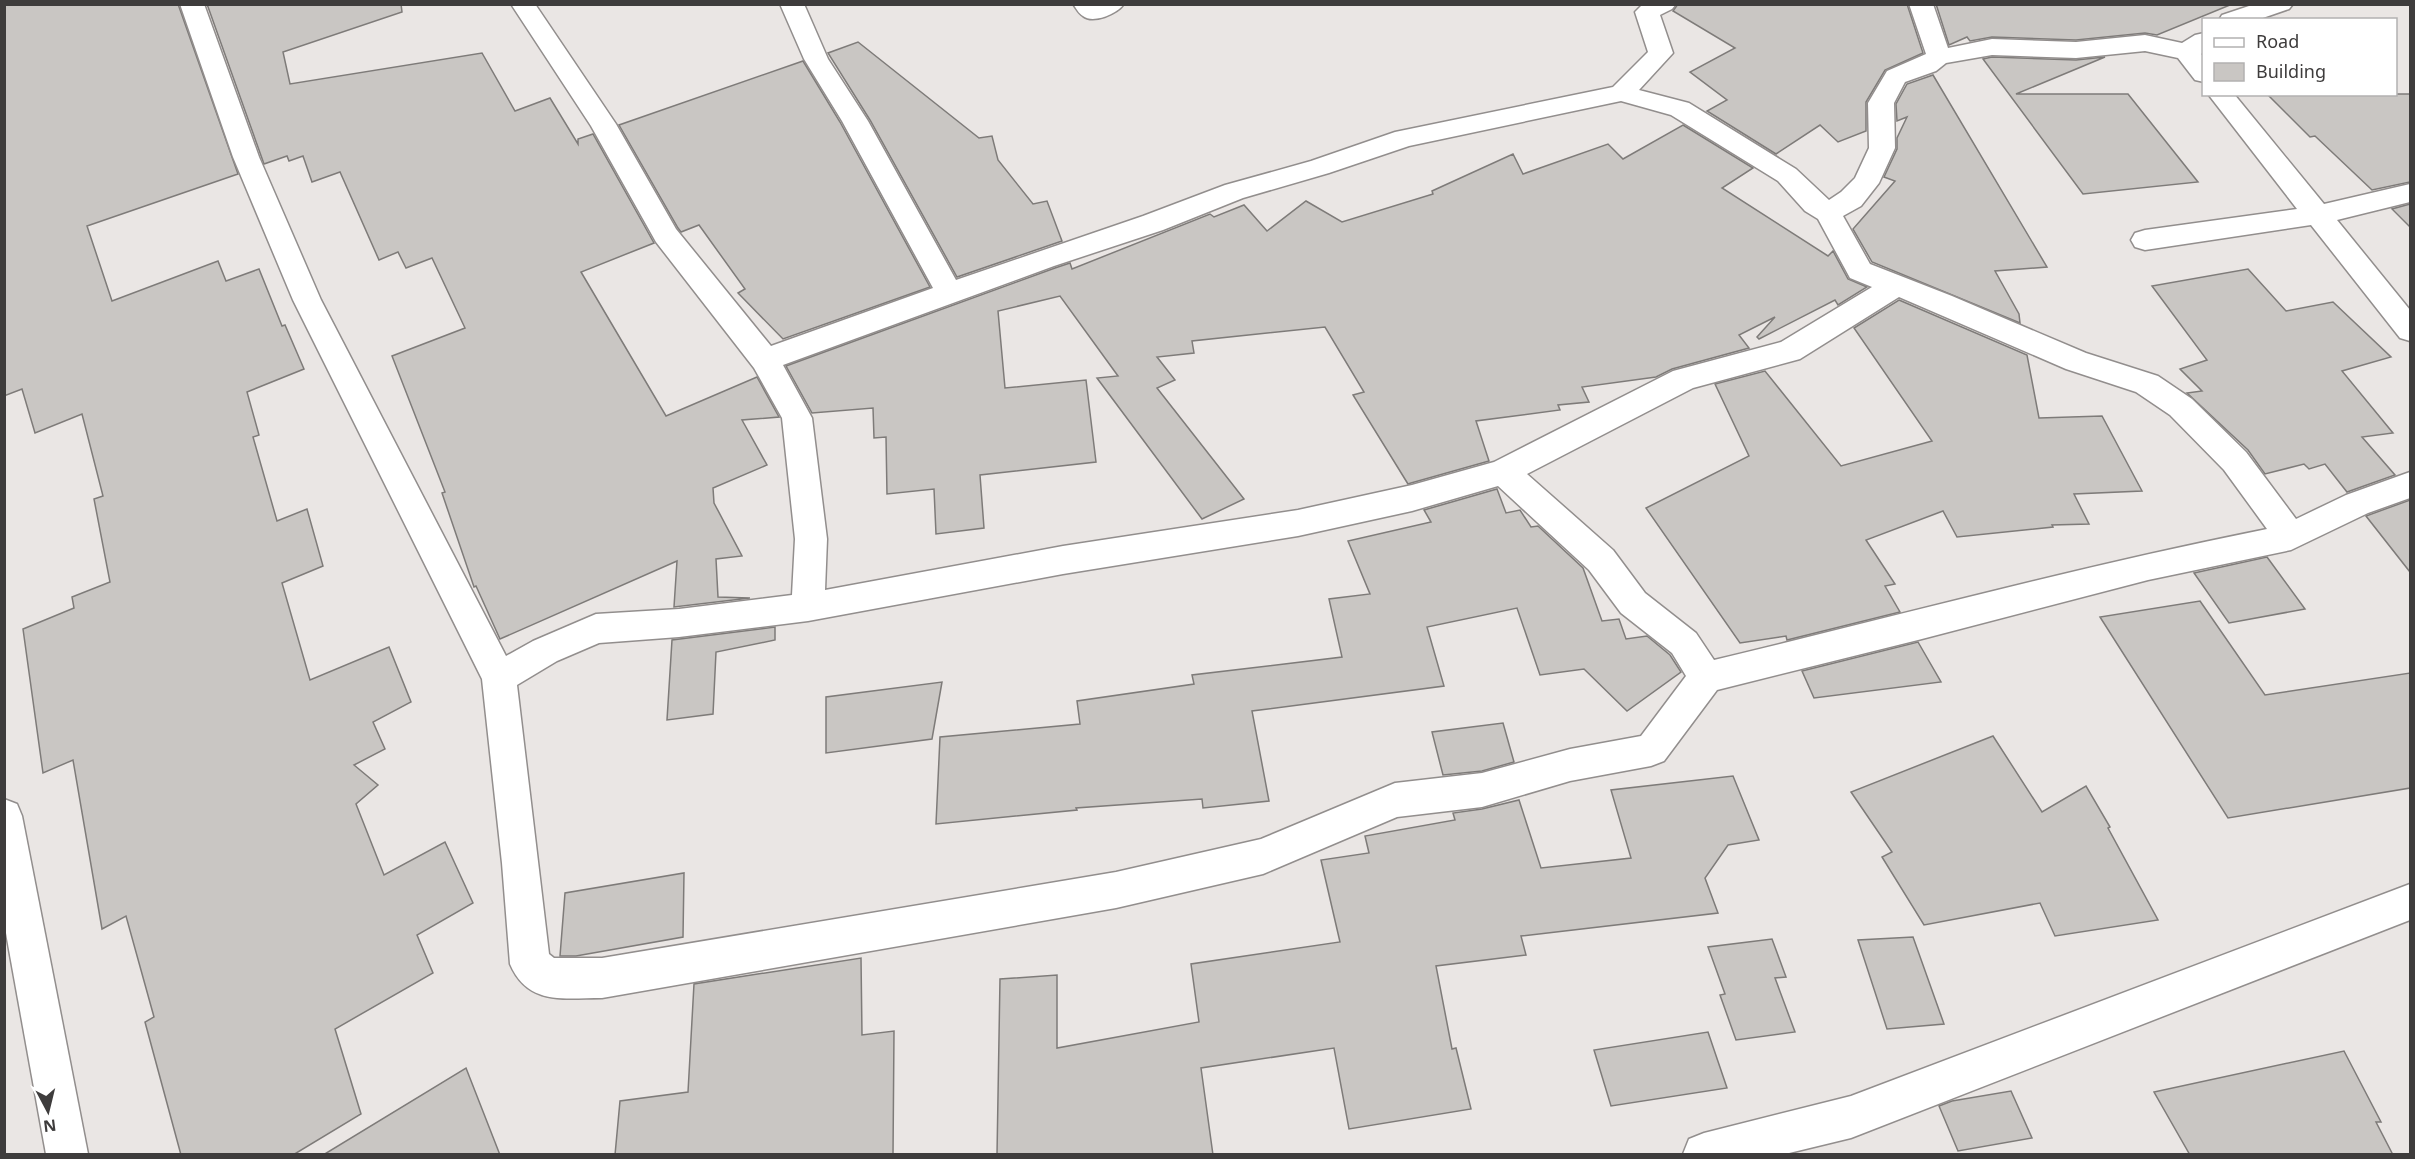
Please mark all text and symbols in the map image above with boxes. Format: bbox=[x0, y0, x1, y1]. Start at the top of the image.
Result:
legend bbox=[2202, 18, 2397, 96]
text: Road bbox=[2256, 29, 2299, 53]
text: Building bbox=[2256, 59, 2326, 83]
north arrow bbox=[18, 1081, 78, 1141]
text: N bbox=[42, 1114, 58, 1138]

